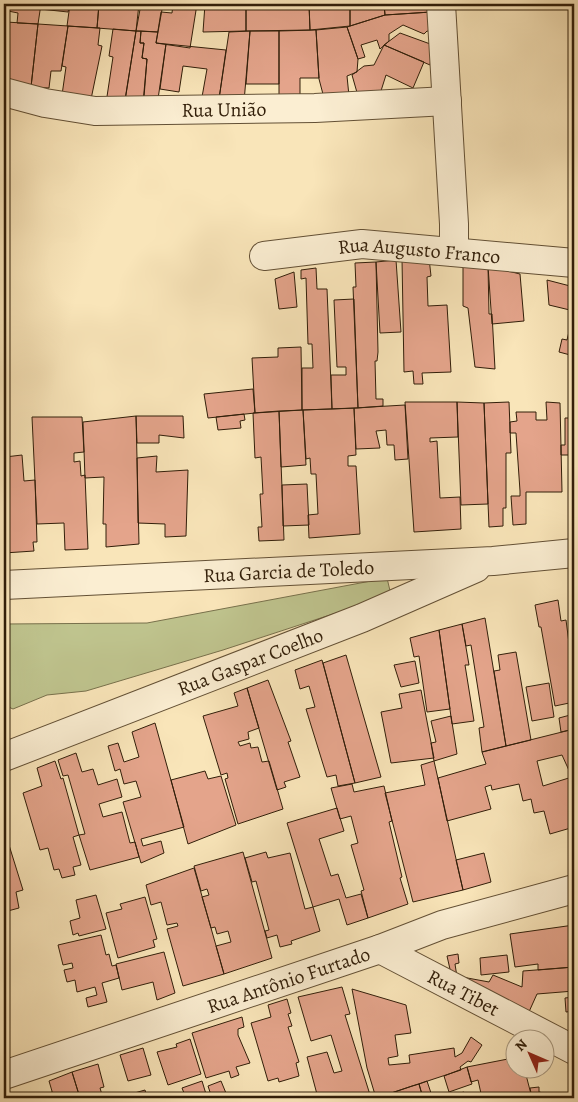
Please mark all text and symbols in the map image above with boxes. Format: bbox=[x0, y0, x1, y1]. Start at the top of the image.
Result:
street label: Rua União bbox=[181, 95, 267, 123]
street label: Rua Augusto Franco bbox=[336, 230, 501, 270]
street label: Rua Garcia de Toledo bbox=[203, 553, 375, 589]
street label: Rua Gaspar Coelho bbox=[173, 621, 327, 702]
street label: Rua Antônio Furtado bbox=[203, 940, 374, 1020]
street label: Rua Tibet bbox=[423, 963, 504, 1022]
north arrow bbox=[506, 1030, 556, 1080]
text: N bbox=[511, 1035, 531, 1055]

